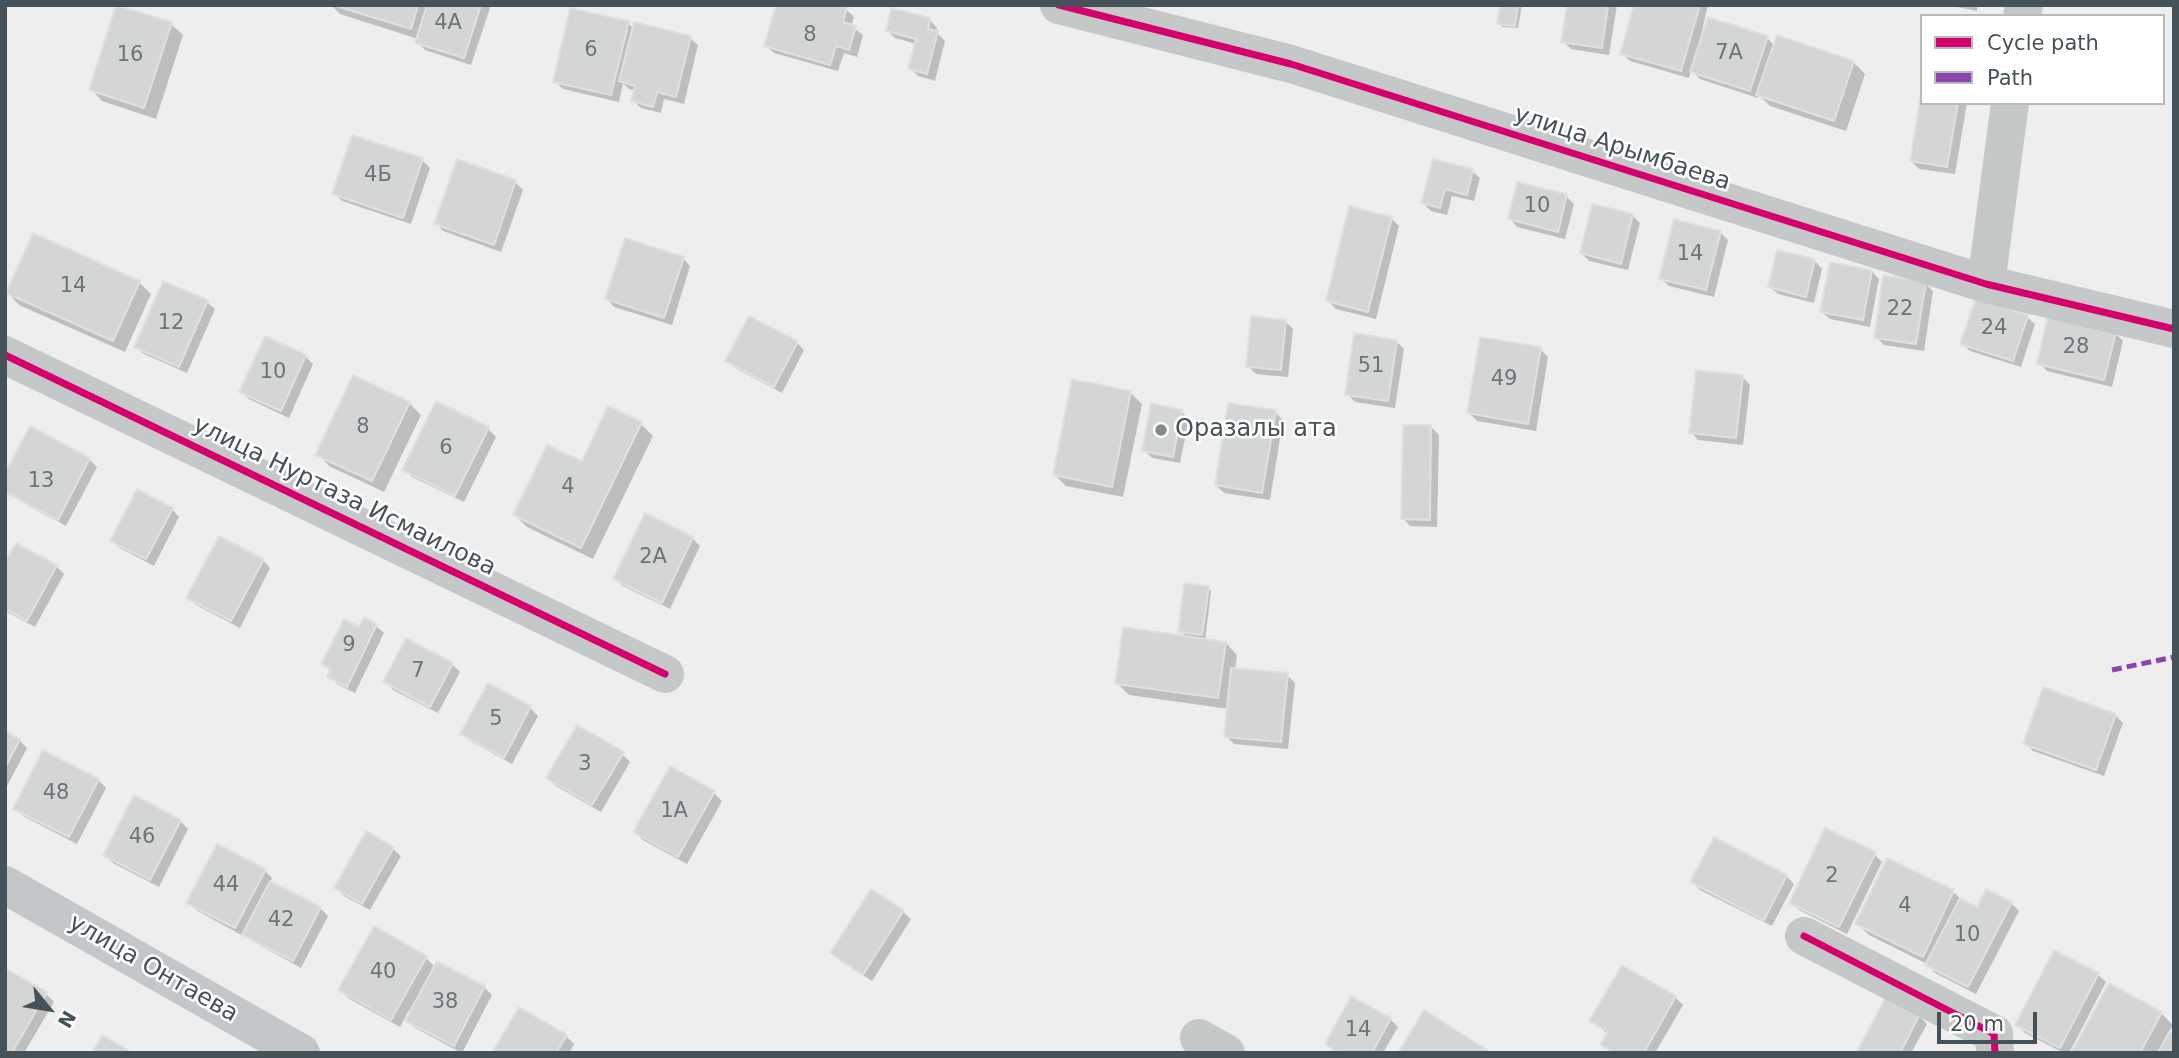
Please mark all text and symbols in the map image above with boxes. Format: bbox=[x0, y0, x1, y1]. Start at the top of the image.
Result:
house number: 4А bbox=[434, 11, 462, 37]
legend bbox=[1920, 14, 2165, 105]
house number: 8 bbox=[803, 23, 817, 49]
text: Cycle path bbox=[1987, 31, 2099, 55]
house number: 6 bbox=[584, 38, 598, 64]
house number: 7А bbox=[1715, 41, 1743, 67]
house number: 16 bbox=[117, 43, 143, 69]
text: Path bbox=[1987, 66, 2033, 90]
street label: улица Арымбаева bbox=[1510, 100, 1734, 198]
house number: 4Б bbox=[364, 163, 392, 189]
house number: 10 bbox=[1524, 194, 1550, 220]
house number: 14 bbox=[1677, 242, 1703, 268]
house number: 14 bbox=[60, 274, 86, 300]
house number: 22 bbox=[1887, 297, 1913, 323]
house number: 12 bbox=[158, 311, 184, 337]
house number: 24 bbox=[1981, 316, 2007, 342]
house number: 28 bbox=[2063, 335, 2089, 361]
house number: 51 bbox=[1358, 354, 1384, 380]
house number: 10 bbox=[260, 360, 286, 386]
house number: 49 bbox=[1491, 367, 1517, 393]
street label: улица Нуртаза Исмаилова bbox=[188, 411, 500, 583]
house number: 8 bbox=[356, 415, 370, 441]
place label: Оразалы ата bbox=[1175, 416, 1337, 444]
marker: Оразалы ата bbox=[1153, 422, 1169, 438]
house number: 6 bbox=[439, 436, 453, 462]
house number: 13 bbox=[28, 469, 54, 495]
house number: 4 bbox=[561, 475, 575, 501]
house number: 2А bbox=[639, 545, 667, 571]
house number: 9 bbox=[342, 633, 356, 659]
house number: 7 bbox=[411, 659, 425, 685]
house number: 5 bbox=[489, 707, 503, 733]
house number: 3 bbox=[578, 752, 592, 778]
house number: 48 bbox=[43, 781, 69, 807]
house number: 1А bbox=[660, 799, 688, 825]
house number: 46 bbox=[129, 825, 155, 851]
house number: 2 bbox=[1825, 864, 1839, 890]
house number: 44 bbox=[213, 873, 239, 899]
house number: 4 bbox=[1898, 894, 1912, 920]
house number: 42 bbox=[268, 908, 294, 934]
street label: улица Онтаева bbox=[63, 909, 243, 1029]
house number: 10 bbox=[1954, 923, 1980, 949]
house number: 40 bbox=[370, 960, 396, 986]
north arrow bbox=[14, 974, 84, 1044]
house number: 38 bbox=[432, 990, 458, 1016]
scale bar bbox=[1941, 998, 2041, 1042]
text: N bbox=[54, 1007, 81, 1032]
text: 20 m bbox=[1950, 1012, 2004, 1036]
house number: 14 bbox=[1345, 1018, 1371, 1044]

